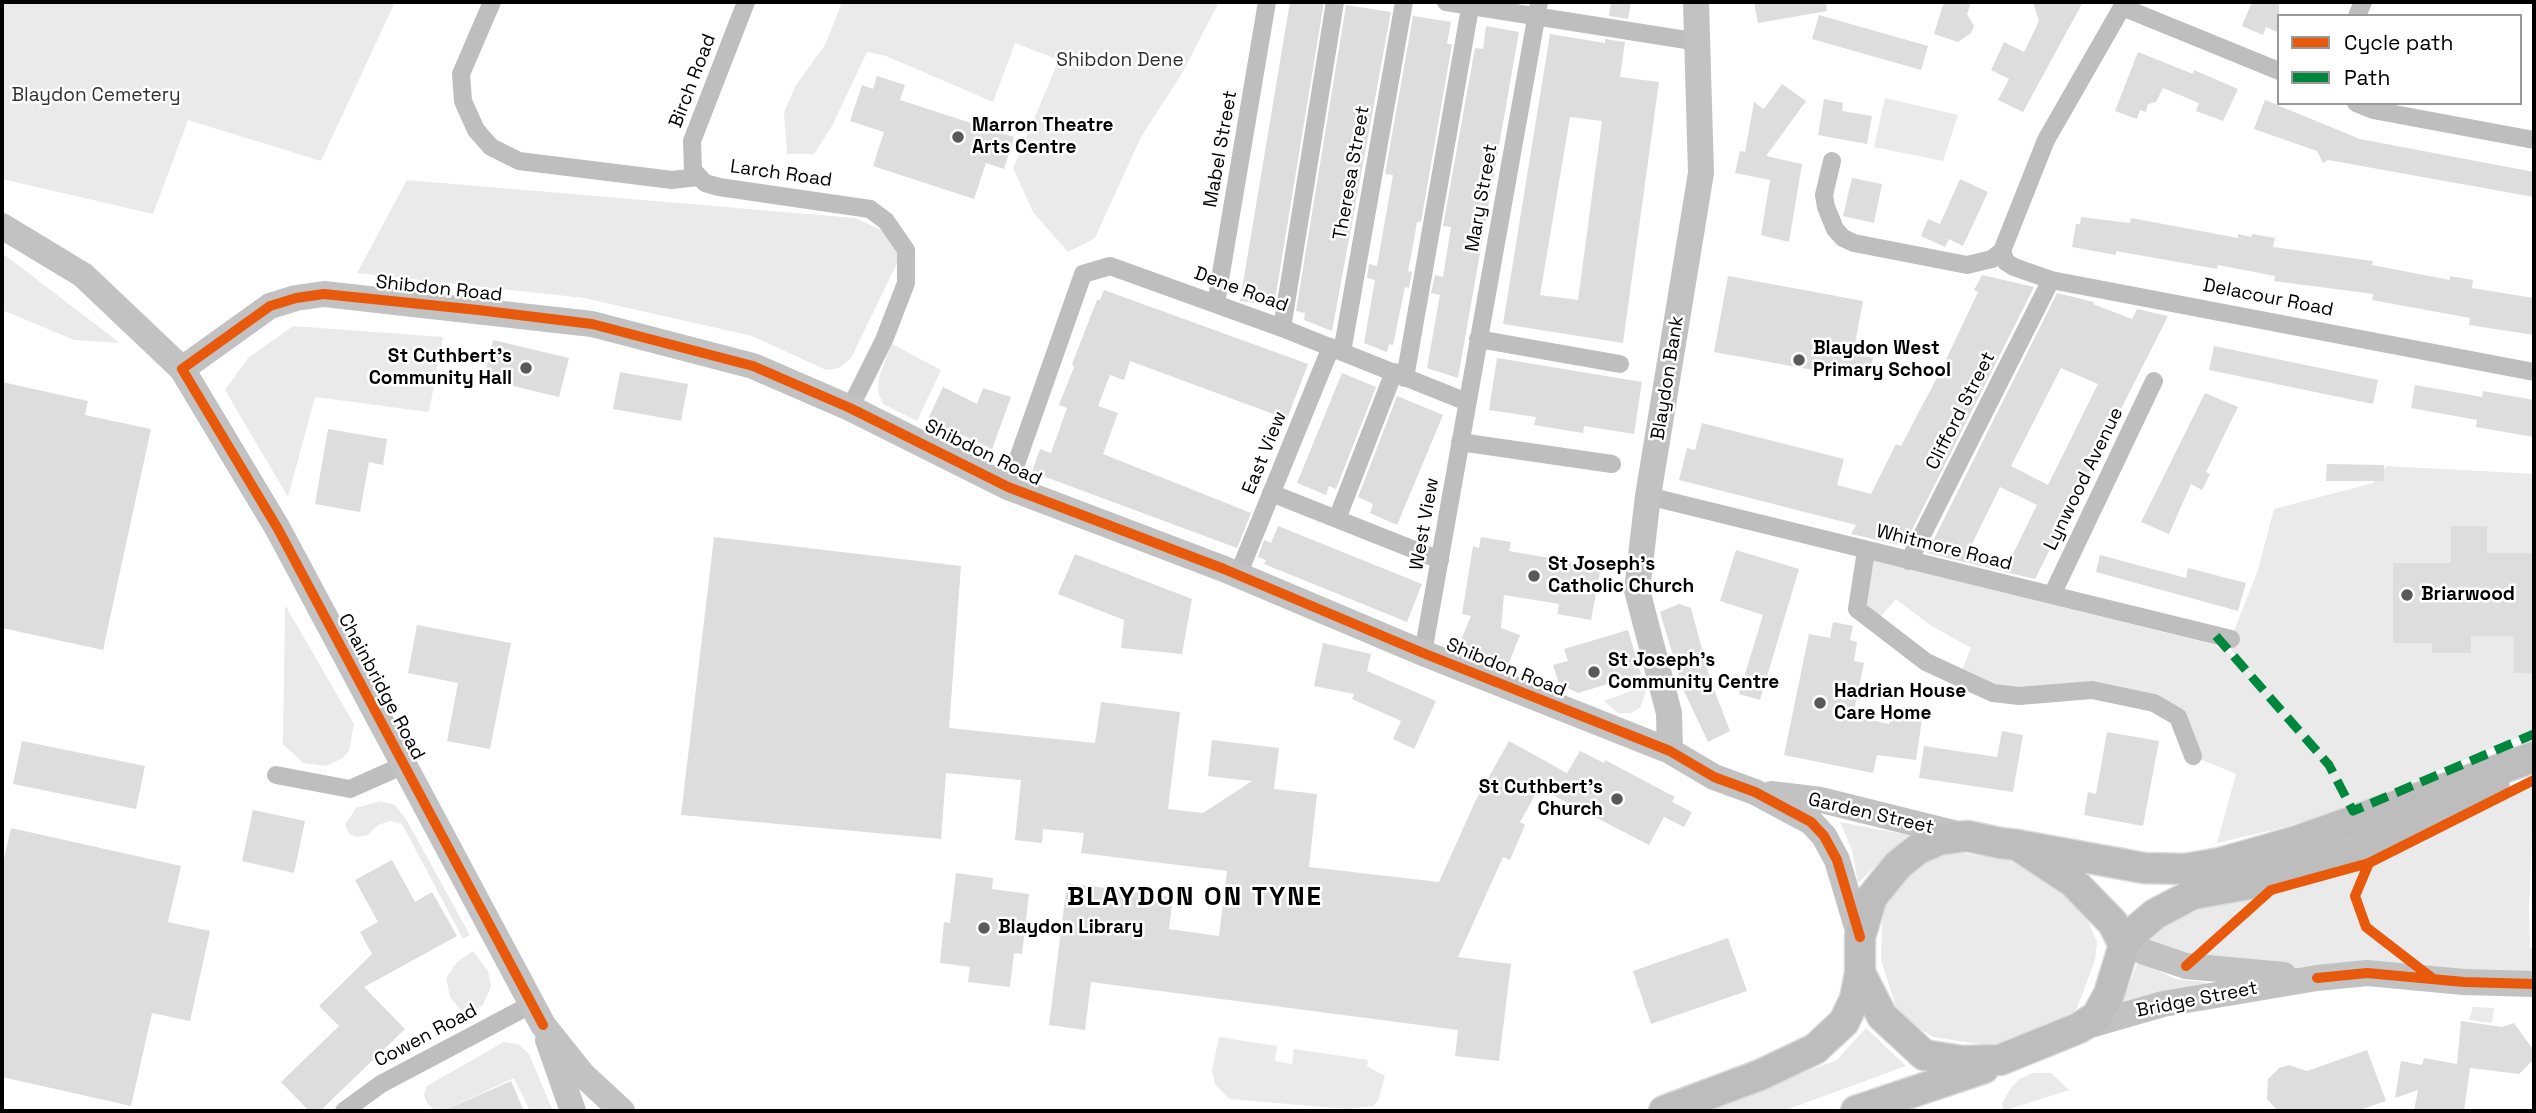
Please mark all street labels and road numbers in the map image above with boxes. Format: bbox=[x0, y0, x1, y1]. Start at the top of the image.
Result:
street label: Birch Road bbox=[665, 31, 721, 131]
street label: Mabel Street bbox=[1199, 89, 1243, 209]
street label: Theresa Street bbox=[1329, 104, 1375, 242]
street label: Mary Street bbox=[1461, 142, 1503, 254]
street label: Larch Road bbox=[729, 156, 833, 192]
street label: Dene Road bbox=[1191, 262, 1291, 318]
street label: Shibdon Road bbox=[374, 271, 504, 307]
street label: Delacour Road bbox=[2201, 274, 2335, 322]
street label: Blaydon Bank bbox=[1647, 314, 1689, 442]
street label: Clifford Street bbox=[1921, 348, 2001, 474]
street label: Lynwood Avenue bbox=[2040, 404, 2128, 554]
street label: East View bbox=[1238, 408, 1292, 498]
street label: Shibdon Road bbox=[921, 415, 1045, 491]
street label: West View bbox=[1406, 476, 1444, 572]
street label: Whitmore Road bbox=[1874, 520, 2014, 576]
street label: Chainbridge Road bbox=[333, 610, 429, 764]
street label: Shibdon Road bbox=[1443, 634, 1569, 702]
street label: Garden Street bbox=[1806, 788, 1936, 840]
street label: Bridge Street bbox=[2134, 977, 2260, 1023]
street label: Cowen Road bbox=[371, 999, 481, 1073]

